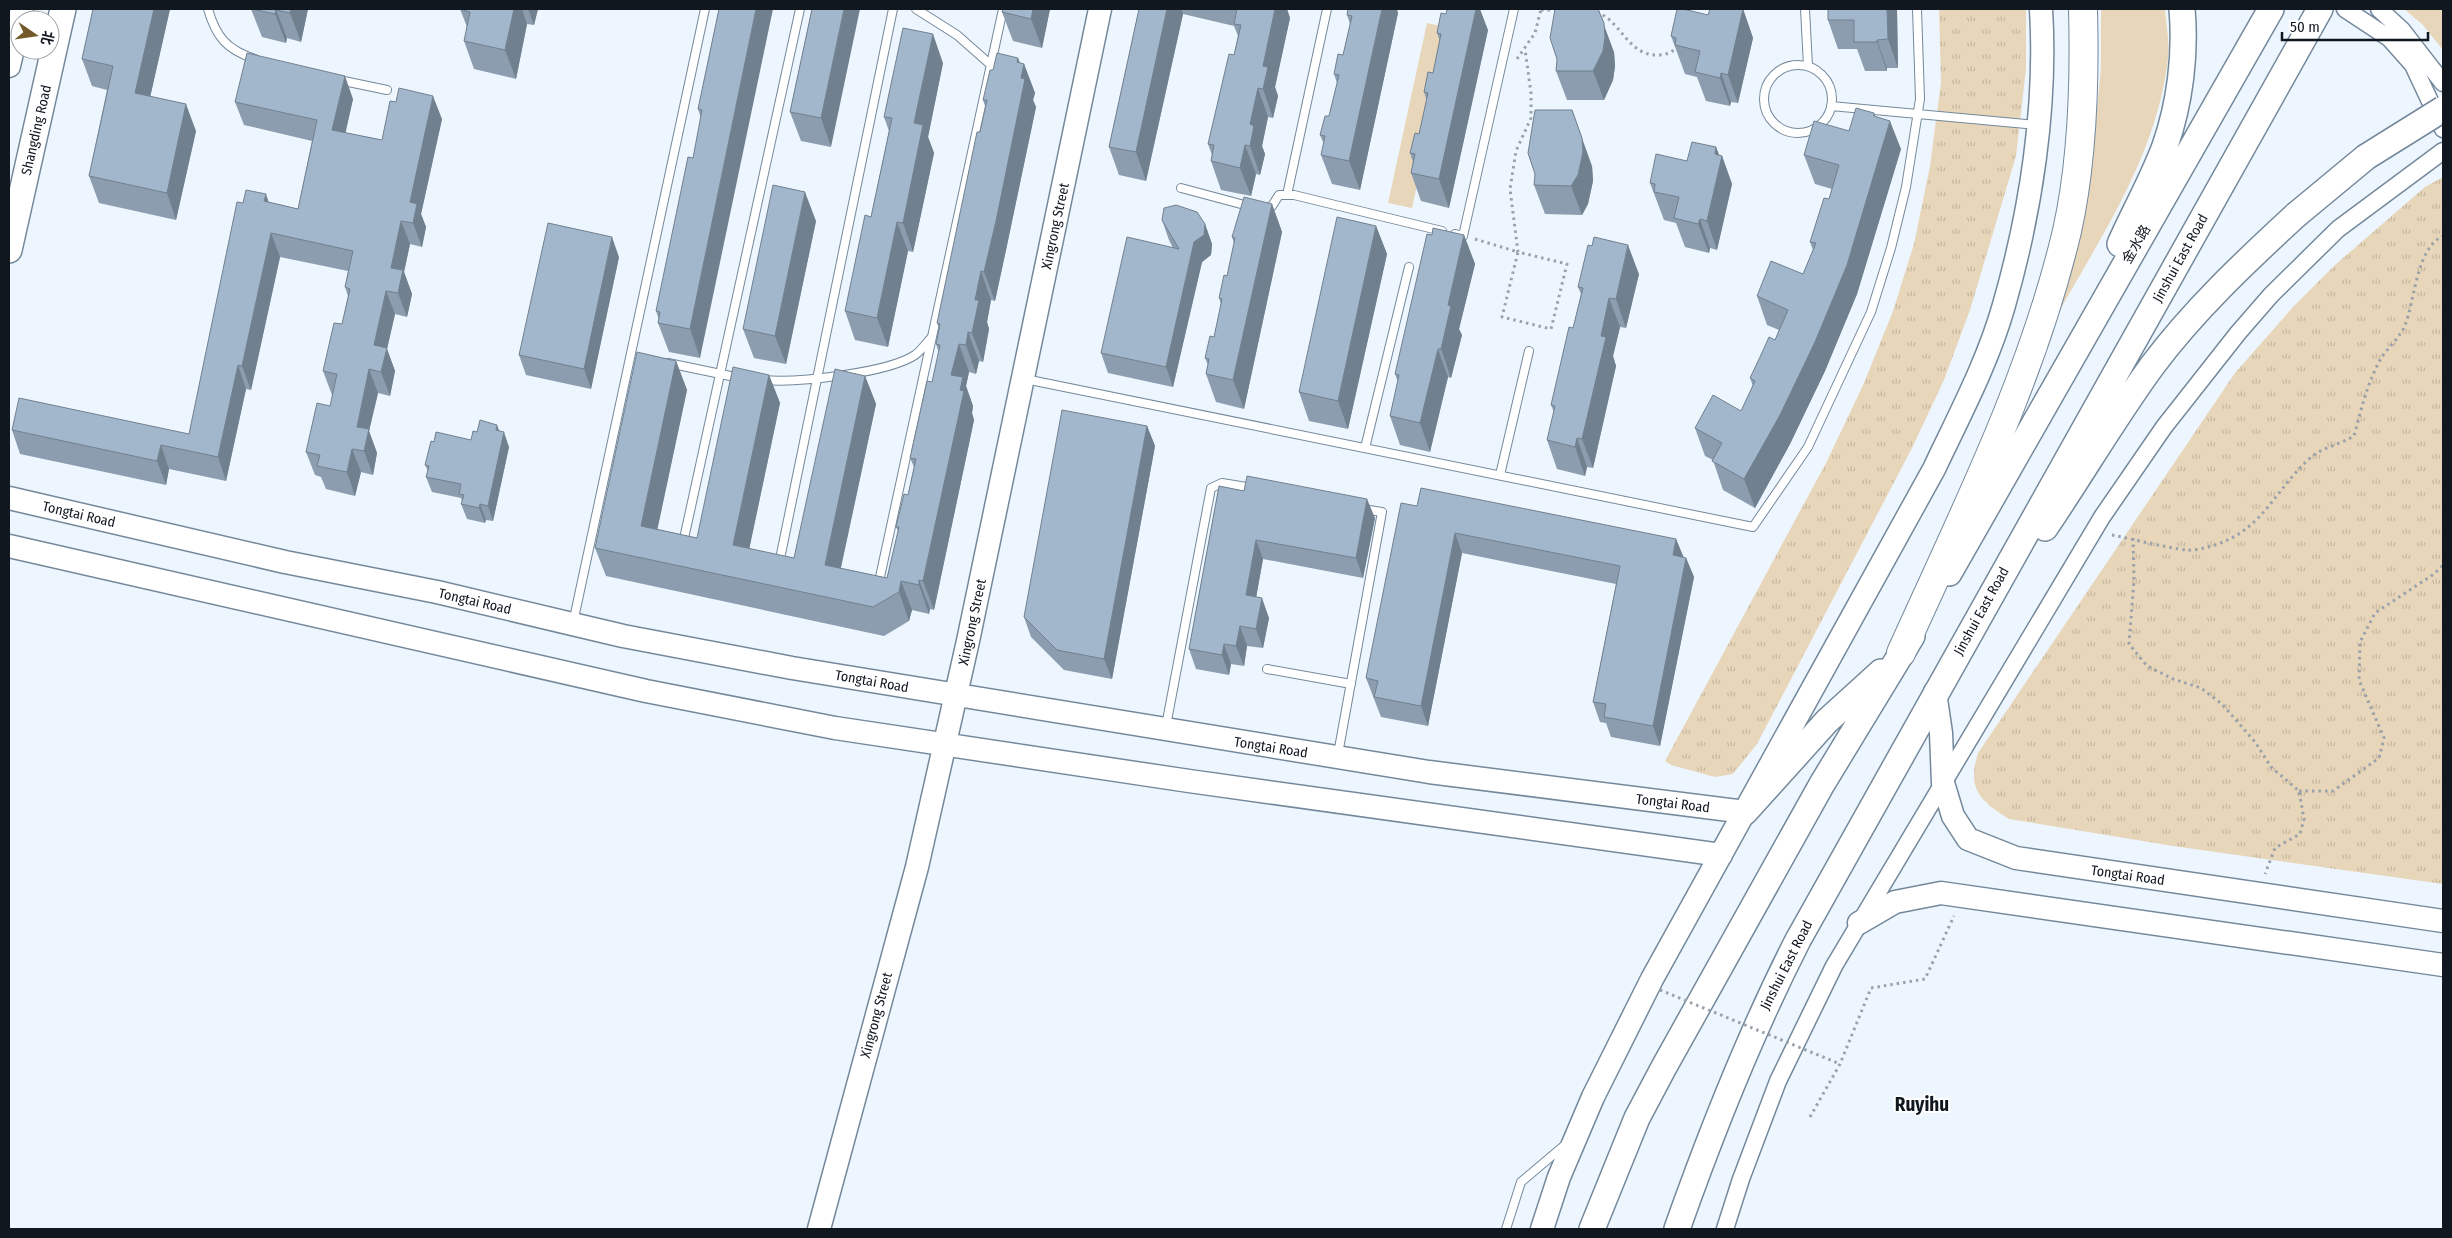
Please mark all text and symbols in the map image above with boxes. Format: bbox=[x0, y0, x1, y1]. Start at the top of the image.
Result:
north arrow bbox=[10, 10, 60, 60]
scale bar bbox=[2282, 10, 2428, 42]
text: 50 m bbox=[2290, 18, 2320, 36]
text: 北 bbox=[37, 29, 57, 47]
street label: Shangding Road bbox=[18, 83, 55, 177]
street label: Xingrong Street bbox=[1038, 181, 1073, 271]
street label: Jinshui East Road bbox=[2149, 211, 2212, 305]
street label: 金水路 bbox=[2119, 222, 2154, 267]
street label: Tongtai Road bbox=[41, 498, 117, 531]
street label: Jinshui East Road bbox=[1950, 564, 2013, 658]
street label: Xingrong Street bbox=[955, 577, 990, 667]
street label: Tongtai Road bbox=[437, 585, 513, 618]
street label: Tongtai Road bbox=[834, 667, 910, 696]
street label: Tongtai Road bbox=[1233, 733, 1309, 762]
street label: Tongtai Road bbox=[1635, 791, 1711, 816]
street label: Tongtai Road bbox=[2090, 862, 2166, 889]
street label: Jinshui East Road bbox=[1757, 918, 1816, 1013]
street label: Xingrong Street bbox=[857, 970, 896, 1060]
district label: Ruyihu bbox=[1895, 1093, 1949, 1116]

